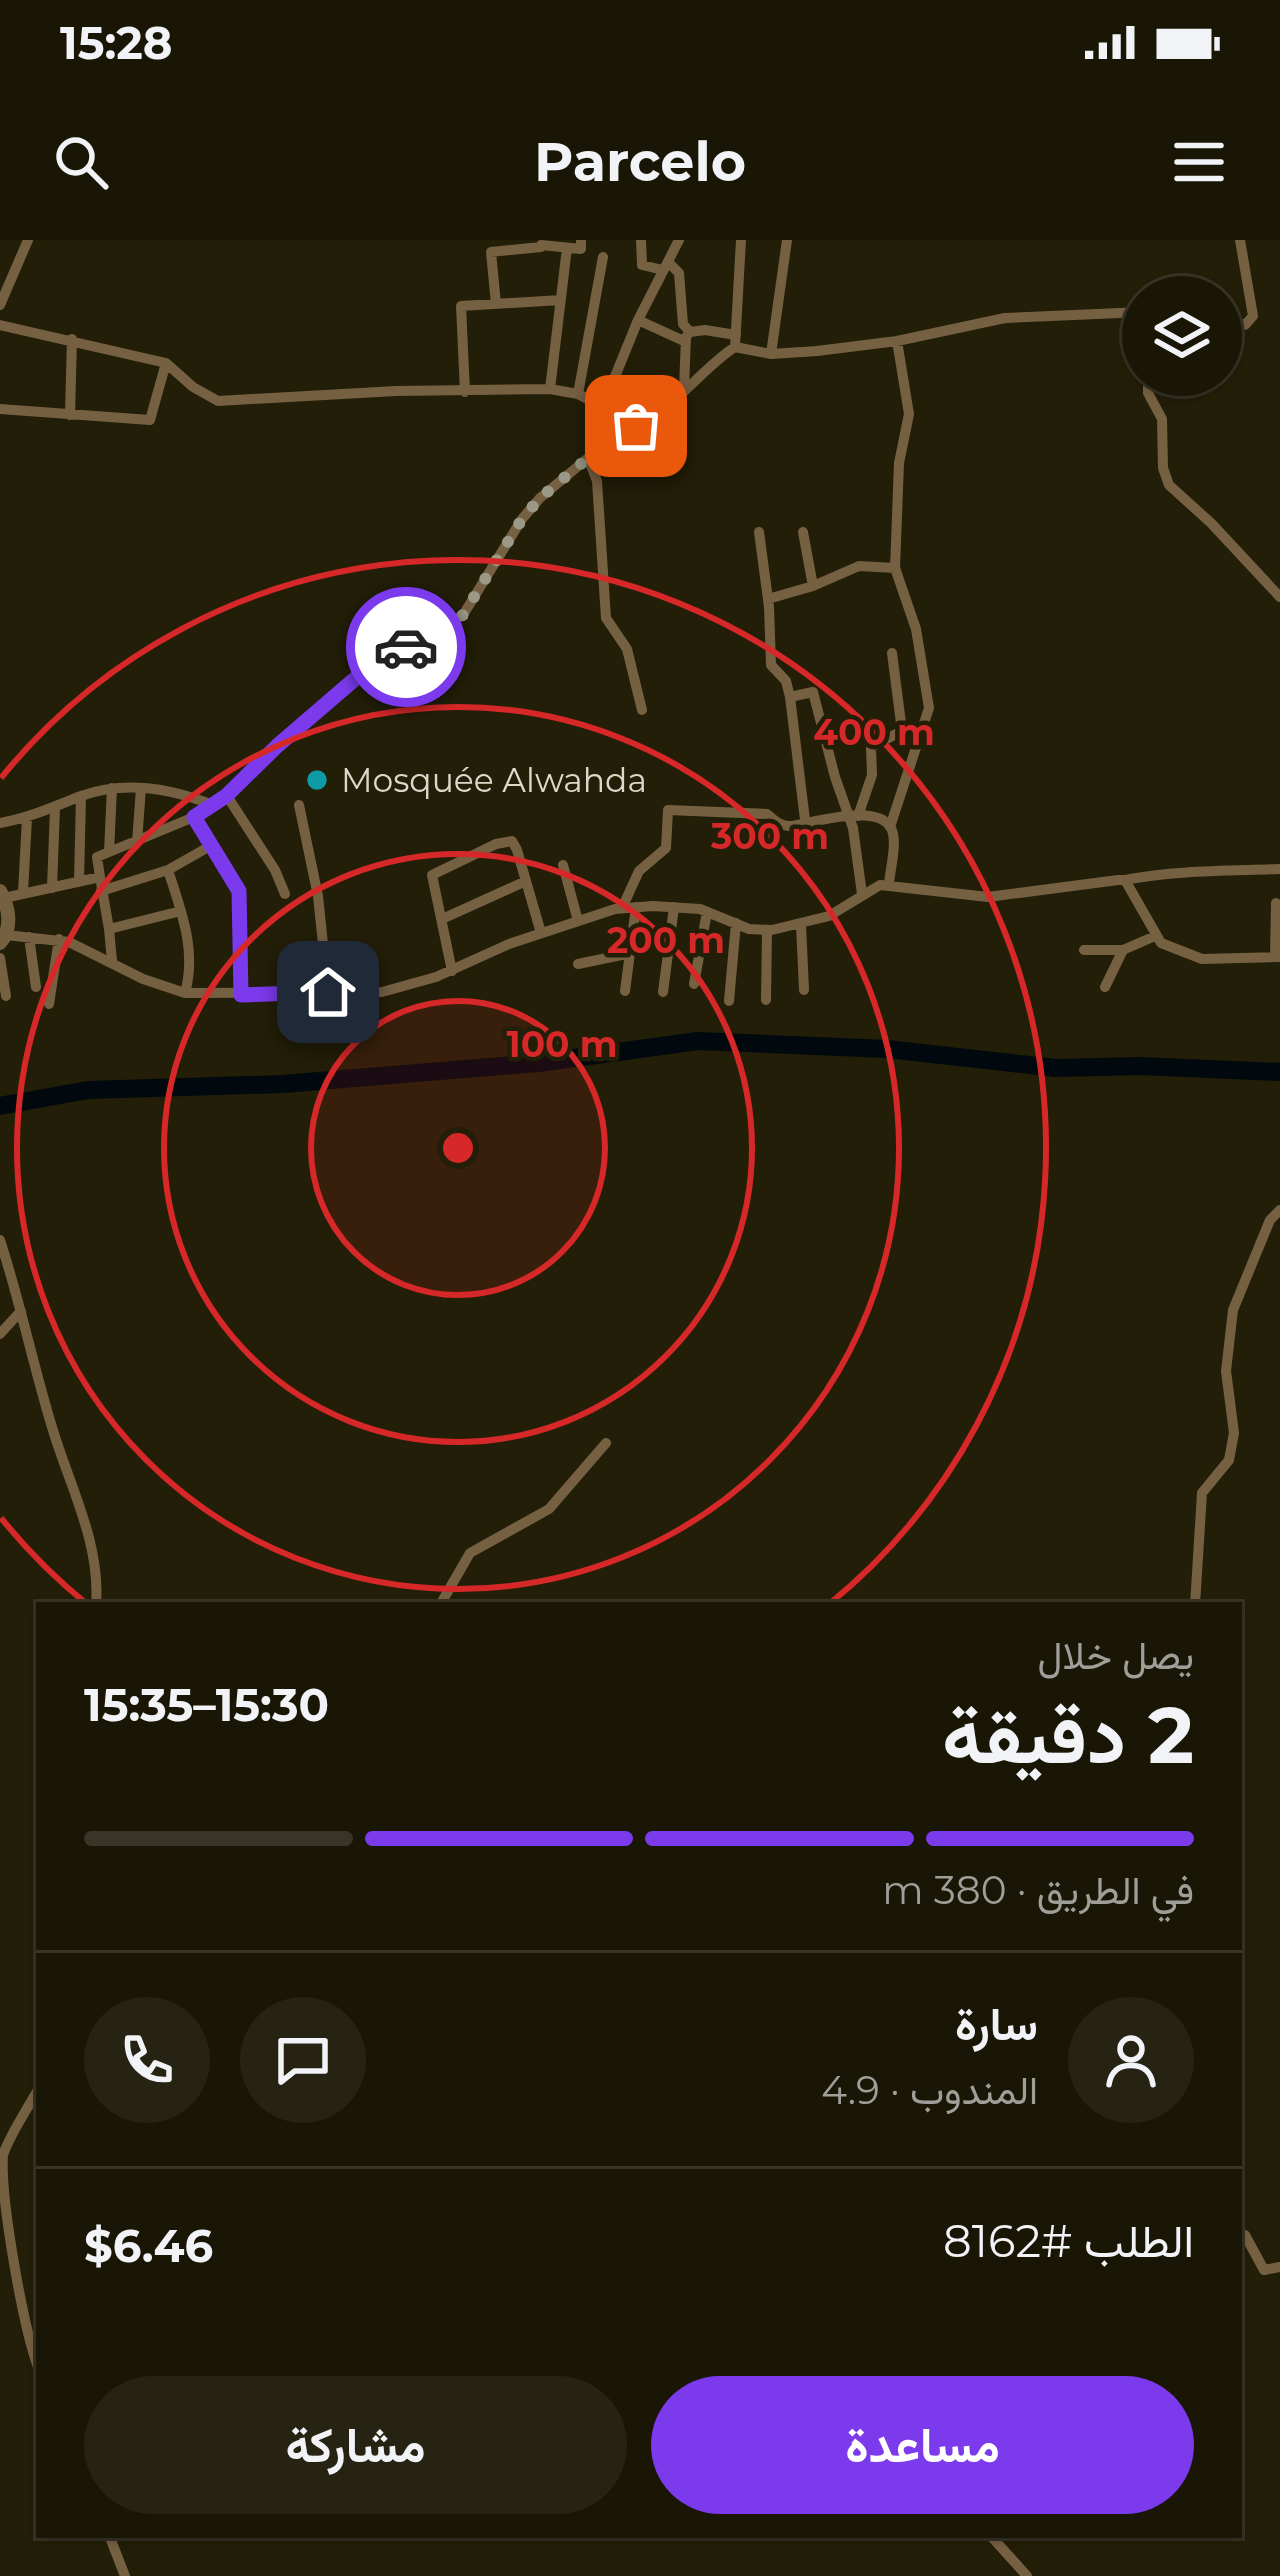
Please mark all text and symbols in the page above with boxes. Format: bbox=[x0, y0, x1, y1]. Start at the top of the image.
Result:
text: 15:28 bbox=[60, 15, 172, 70]
icon: search bbox=[48, 129, 114, 195]
text: Parcelo bbox=[534, 129, 746, 195]
icon: menu bbox=[1166, 129, 1232, 195]
map controls bbox=[1122, 276, 1242, 396]
button: layers bbox=[1122, 276, 1242, 396]
pin bbox=[585, 375, 687, 477]
icon: bag bbox=[603, 393, 669, 459]
courier bbox=[346, 587, 466, 707]
icon: car bbox=[373, 614, 439, 680]
text: 400 m bbox=[813, 710, 935, 754]
place label: Mosquée Alwahda bbox=[341, 760, 647, 800]
marker: Mosquée Alwahda bbox=[304, 767, 330, 793]
text: 300 m bbox=[710, 814, 829, 858]
text: 200 m bbox=[607, 918, 725, 962]
pin bbox=[277, 941, 379, 1043]
icon: home bbox=[295, 959, 361, 1025]
text: 100 m bbox=[507, 1022, 617, 1066]
centre of rings bbox=[437, 1127, 479, 1169]
text: يصل خلال bbox=[1037, 1631, 1194, 1679]
text: 15:30–15:35 bbox=[84, 1677, 329, 1732]
text: 2 دقيقة bbox=[942, 1687, 1194, 1783]
text: في الطريق · 380 m bbox=[882, 1866, 1194, 1914]
text: سارة bbox=[955, 1996, 1038, 2051]
button: phone bbox=[84, 1997, 210, 2123]
button: chat bbox=[240, 1997, 366, 2123]
button: person bbox=[1068, 1997, 1194, 2123]
text: المندوب · 4.9 bbox=[821, 2066, 1038, 2114]
text: الطلب #8162 bbox=[943, 2213, 1194, 2268]
text: $6.46 bbox=[84, 2218, 213, 2273]
button: مشاركة bbox=[84, 2376, 627, 2514]
button: مساعدة bbox=[651, 2376, 1194, 2514]

